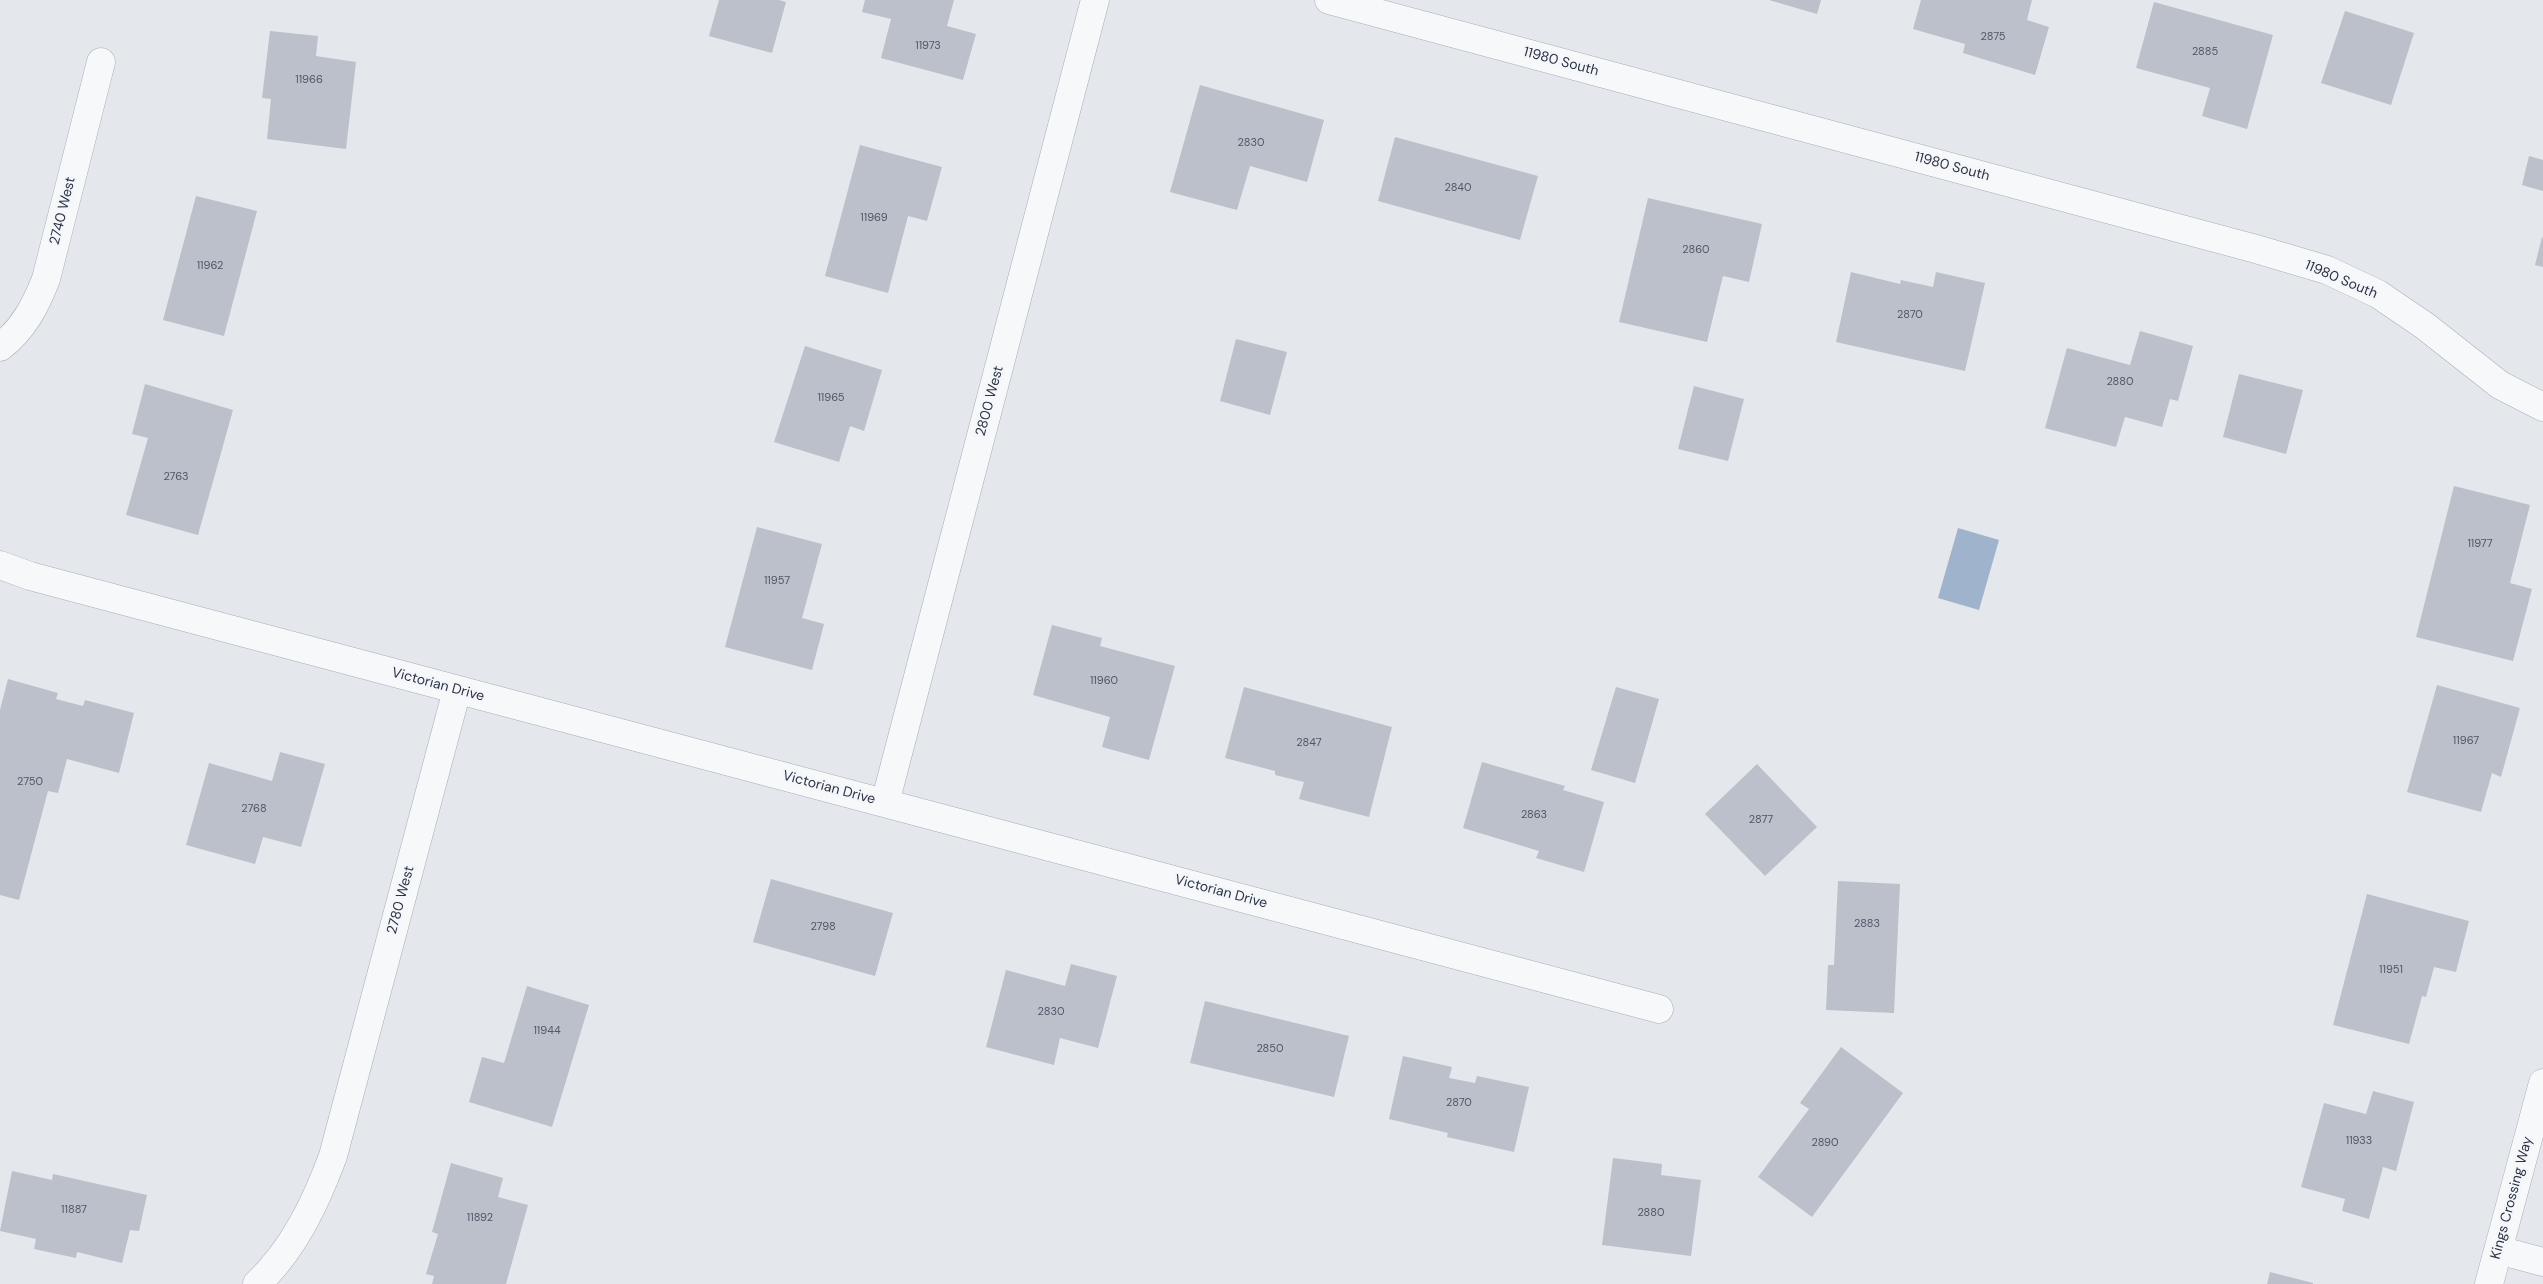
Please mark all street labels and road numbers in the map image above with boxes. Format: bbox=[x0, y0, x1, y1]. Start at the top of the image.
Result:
street label: 11980 South bbox=[1522, 44, 1600, 80]
street label: 11980 South bbox=[1913, 149, 1991, 185]
street label: 2740 West bbox=[46, 175, 80, 247]
street label: 11980 South bbox=[2302, 257, 2380, 303]
street label: 2800 West bbox=[973, 364, 1007, 438]
street label: Victorian Drive bbox=[390, 665, 486, 705]
street label: Victorian Drive bbox=[781, 768, 877, 808]
street label: 2780 West bbox=[384, 864, 418, 936]
street label: Victorian Drive bbox=[1173, 872, 1269, 912]
street label: Kings Crossing Way bbox=[2488, 1135, 2536, 1261]

